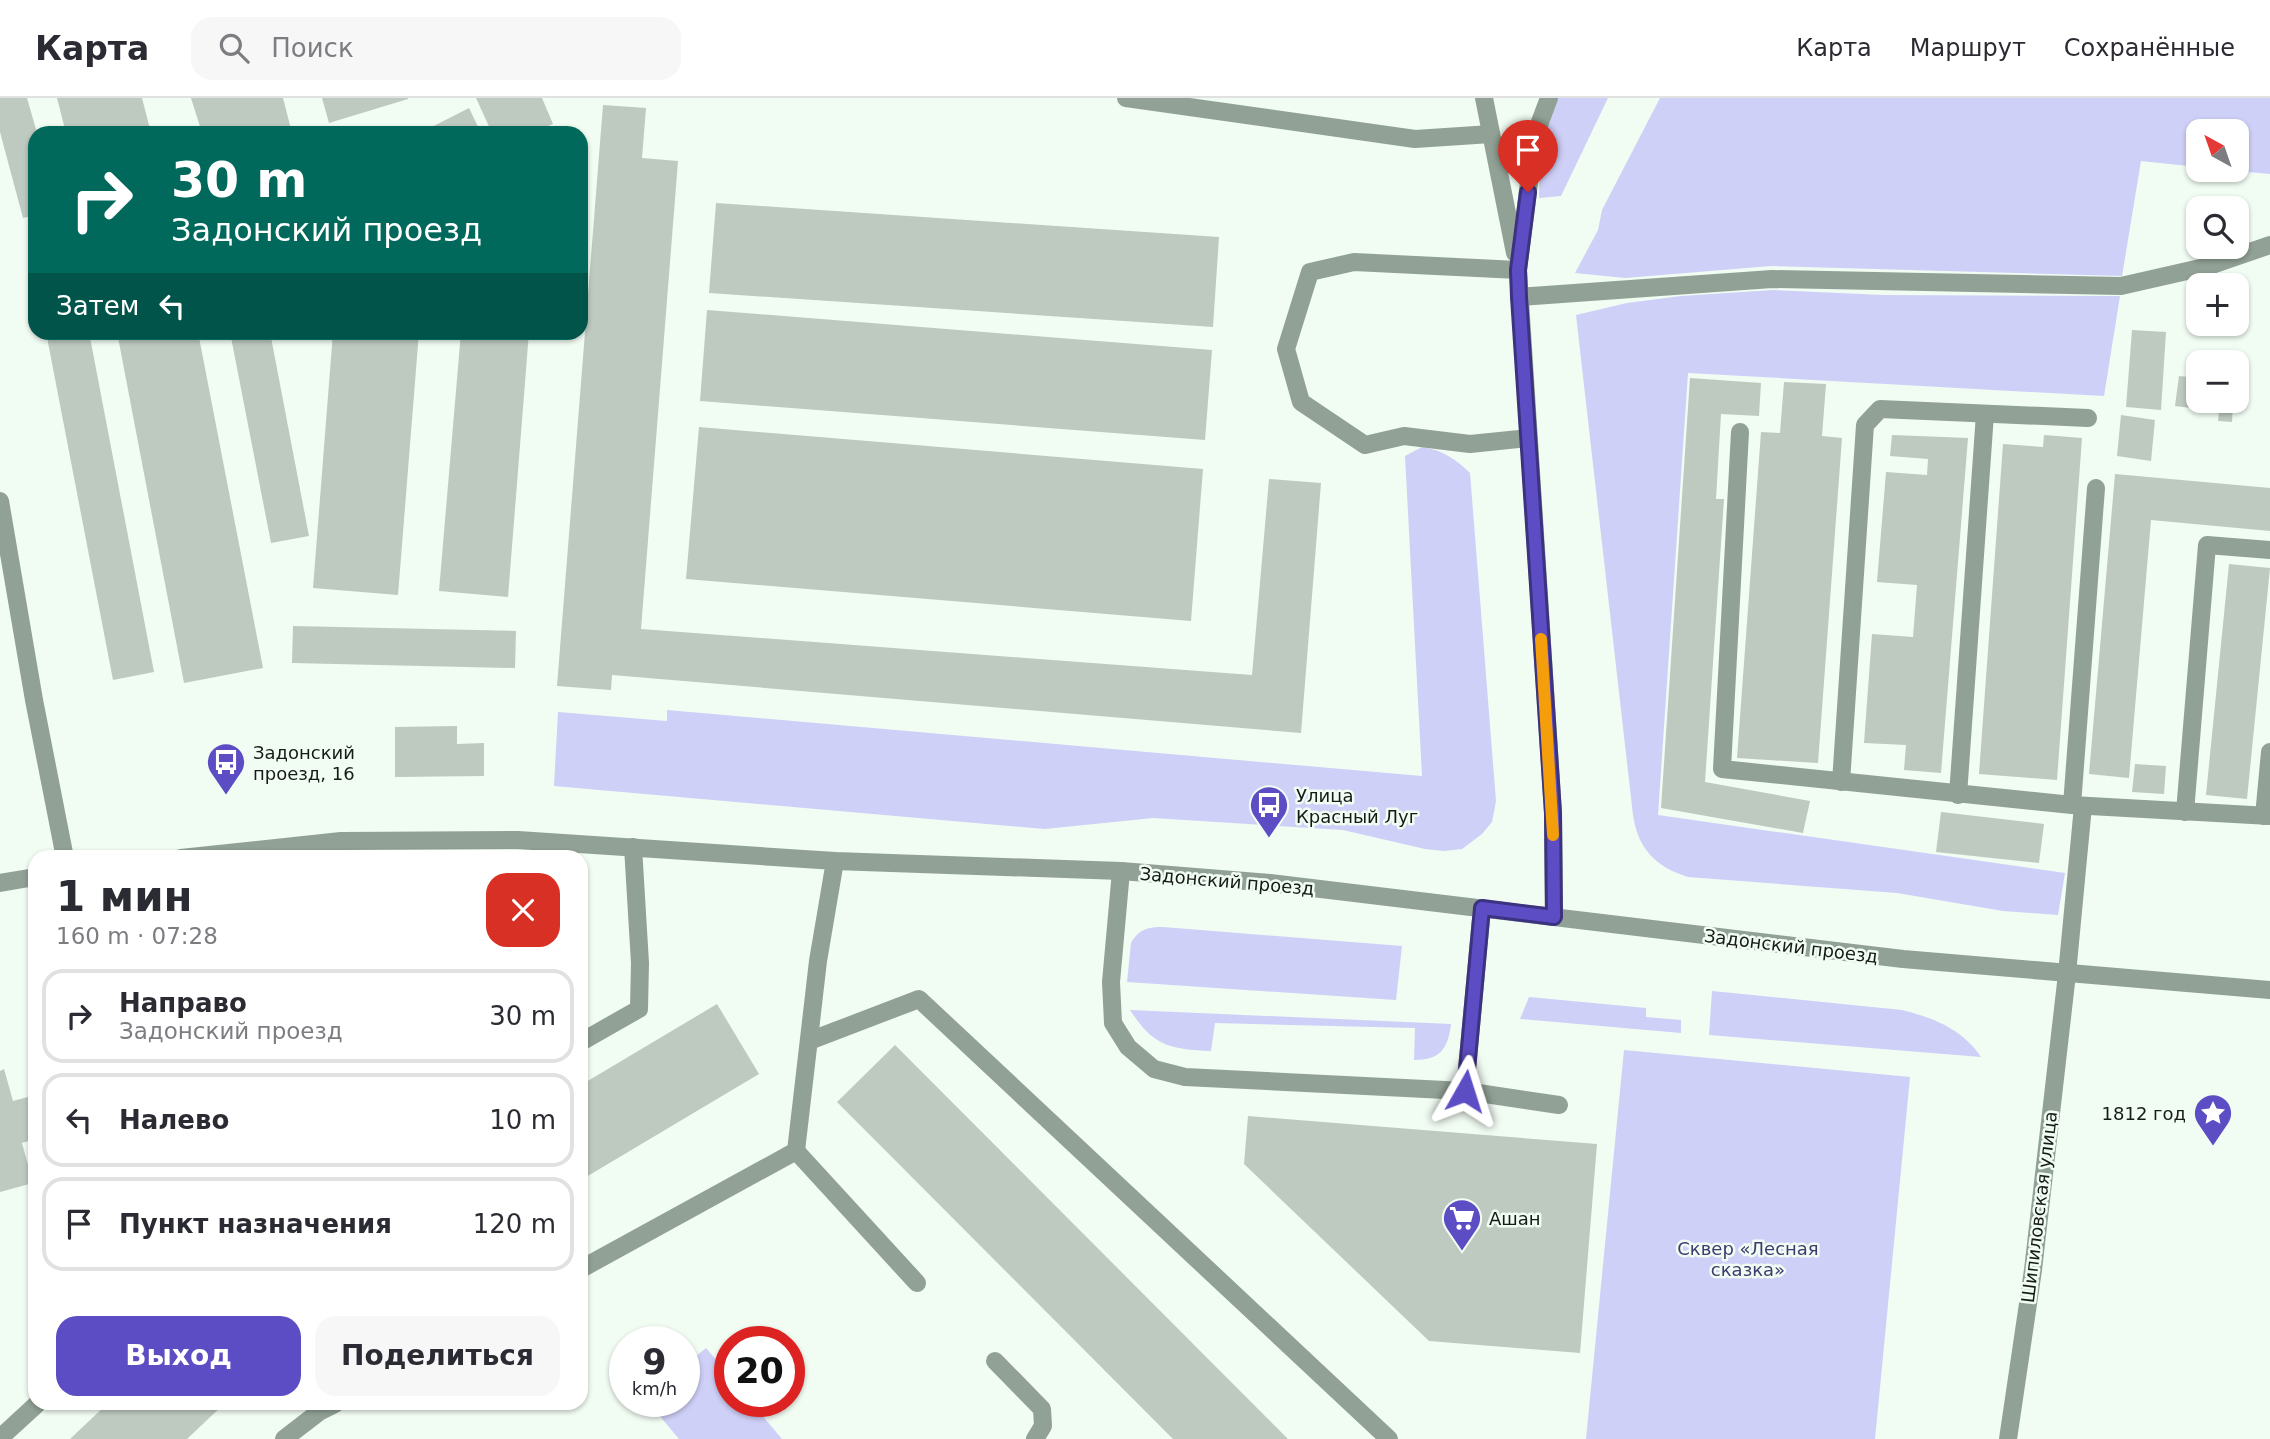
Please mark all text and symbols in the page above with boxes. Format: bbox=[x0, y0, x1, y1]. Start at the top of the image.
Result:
search box bbox=[191, 17, 681, 80]
text: Карта bbox=[35, 29, 149, 68]
icon: search bbox=[215, 29, 253, 67]
text: Поиск bbox=[271, 33, 354, 63]
text: Карта bbox=[1796, 34, 1872, 62]
text: Маршрут bbox=[1910, 34, 2026, 62]
text: Сохранённые bbox=[2064, 34, 2235, 62]
north arrow bbox=[2186, 119, 2249, 182]
map controls bbox=[2186, 119, 2249, 413]
pin bbox=[1498, 120, 1558, 192]
icon: arrive bbox=[1509, 131, 1547, 169]
text: 30 m bbox=[171, 152, 307, 209]
icon: right bbox=[56, 154, 147, 245]
button: search bbox=[2186, 196, 2249, 259]
text: Задонский проезд bbox=[171, 211, 482, 249]
button: + bbox=[2186, 273, 2249, 336]
icon: left bbox=[153, 287, 191, 325]
text: Затем bbox=[56, 291, 139, 321]
button: − bbox=[2186, 350, 2249, 413]
bus stop icon: Задонский проезд, 16 bbox=[205, 741, 247, 796]
place label: Задонский проезд, 16 bbox=[253, 742, 355, 784]
bus stop icon: Улица Красный Луг bbox=[1248, 784, 1290, 839]
place label: Улица Красный Луг bbox=[1296, 785, 1418, 827]
street label: Задонский проезд bbox=[1139, 863, 1315, 899]
text: 1 мин bbox=[56, 872, 193, 921]
button: close bbox=[486, 873, 560, 947]
text: 160 m · 07:28 bbox=[56, 923, 218, 949]
street label: Задонский проезд bbox=[1703, 925, 1879, 967]
text: Направо bbox=[119, 988, 247, 1018]
icon: right bbox=[60, 997, 98, 1035]
text: 30 m bbox=[489, 1001, 556, 1031]
text: Задонский проезд bbox=[119, 1018, 343, 1044]
position arrow bbox=[1428, 1054, 1502, 1128]
place icon: 1812 год bbox=[2192, 1092, 2234, 1147]
icon: left bbox=[60, 1101, 98, 1139]
place label: 1812 год bbox=[2102, 1103, 2186, 1124]
text: Налево bbox=[119, 1105, 229, 1135]
text: 10 m bbox=[489, 1105, 556, 1135]
street label: Шипиловская улица bbox=[2017, 1110, 2061, 1304]
supermarket icon: Ашан bbox=[1441, 1197, 1483, 1252]
icon: arrive bbox=[60, 1205, 98, 1243]
place label: Ашан bbox=[1489, 1208, 1541, 1229]
text: Пункт назначения bbox=[119, 1209, 392, 1239]
text: 120 m bbox=[473, 1209, 556, 1239]
park label: Сквер «Лесная сказка» bbox=[1677, 1238, 1819, 1280]
button: Выход bbox=[56, 1316, 301, 1396]
button: Поделиться bbox=[315, 1316, 560, 1396]
speed limit sign: 20 bbox=[714, 1326, 805, 1417]
text: 9 bbox=[642, 1342, 667, 1382]
text: km/h bbox=[632, 1378, 677, 1399]

